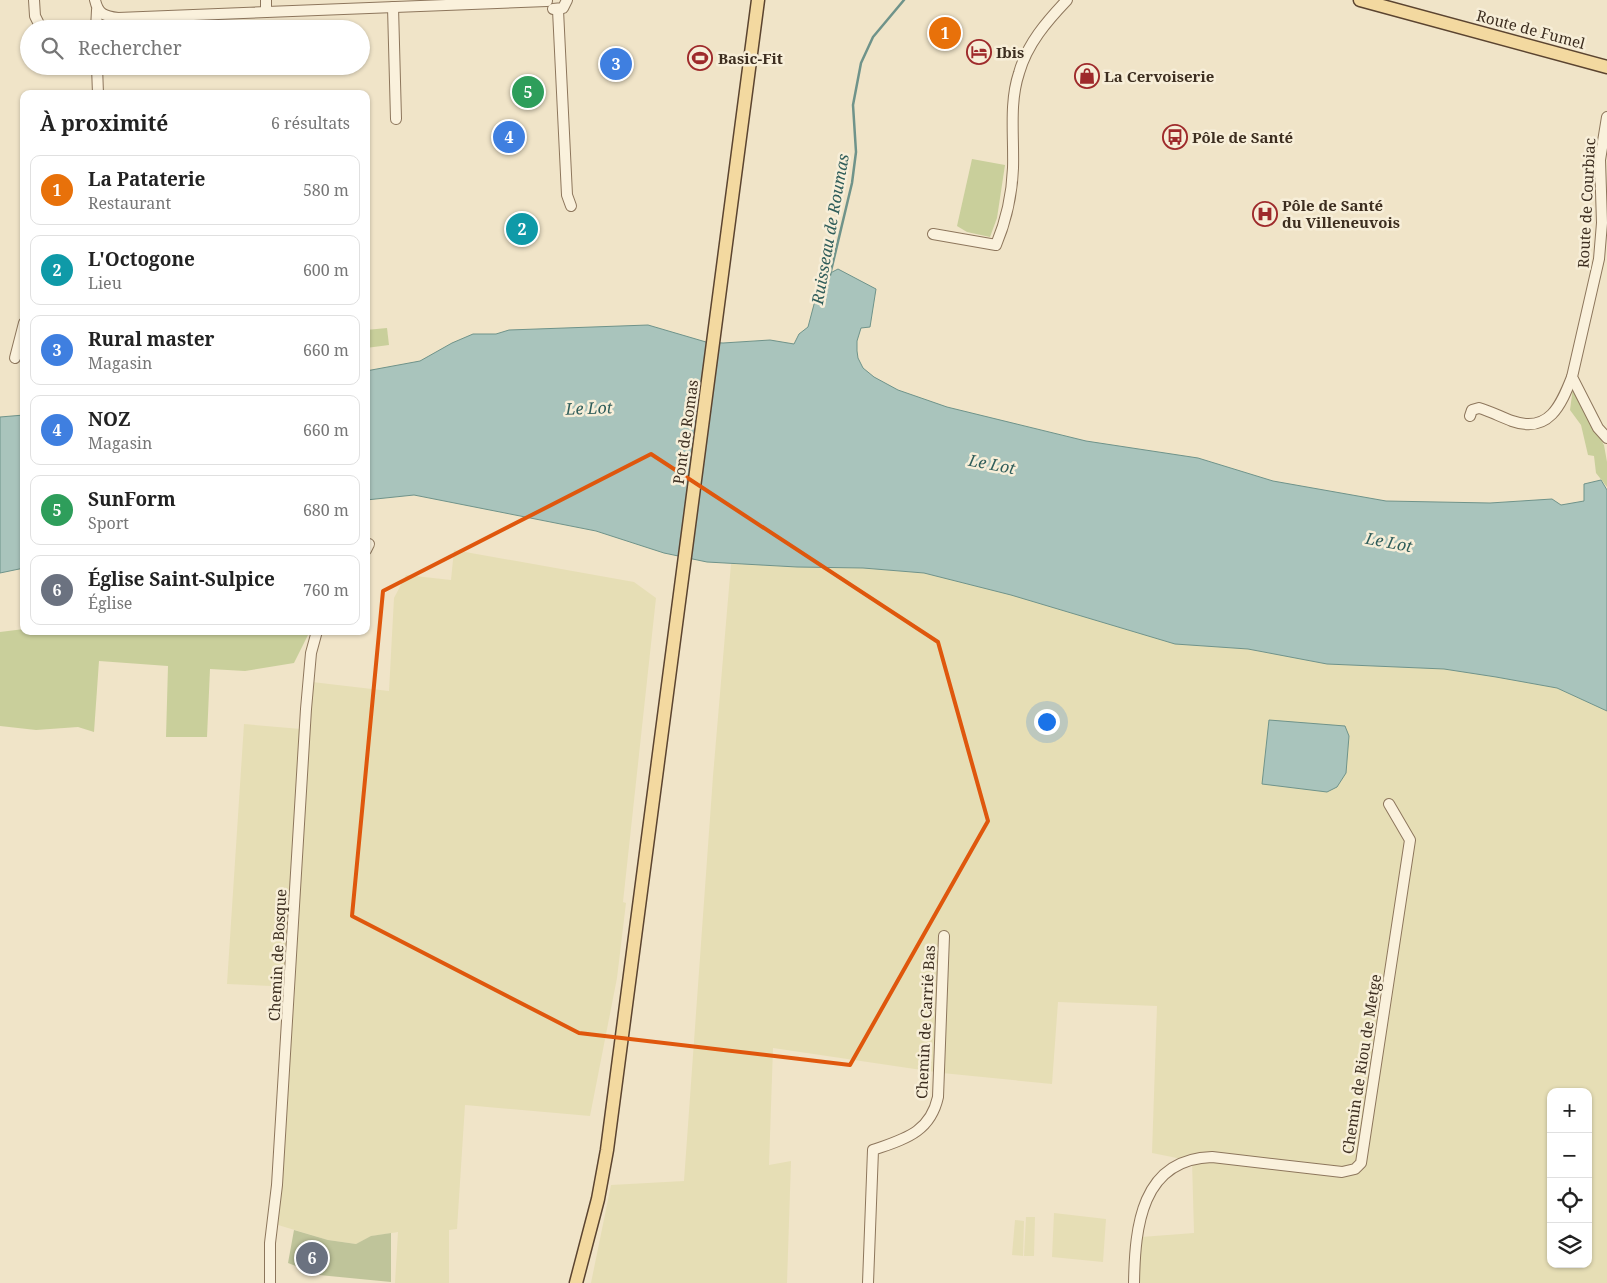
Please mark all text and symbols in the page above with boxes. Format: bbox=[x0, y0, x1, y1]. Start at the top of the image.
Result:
street label: Route de Fumel bbox=[1475, 5, 1588, 53]
pin: 1 bbox=[929, 14, 961, 52]
search box bbox=[20, 20, 370, 75]
icon: search bbox=[38, 34, 66, 62]
text: Rechercher bbox=[78, 35, 182, 61]
hotel icon: Ibis bbox=[966, 39, 992, 65]
place label: Ibis bbox=[996, 42, 1024, 62]
pin: 3 bbox=[600, 45, 632, 83]
sports icon: Basic-Fit bbox=[687, 45, 713, 71]
place label: Basic-Fit bbox=[718, 48, 783, 68]
shop icon: La Cervoiserie bbox=[1074, 63, 1100, 89]
place label: La Cervoiserie bbox=[1104, 66, 1214, 86]
pin: 5 bbox=[512, 73, 544, 111]
text: À proximité bbox=[40, 109, 168, 137]
text: 6 résultats bbox=[271, 112, 350, 134]
pin: 4 bbox=[493, 118, 525, 156]
bus stop icon: Pôle de Santé bbox=[1162, 124, 1188, 150]
place label: Pôle de Santé bbox=[1192, 127, 1293, 147]
street label: Route de Courbiac bbox=[1573, 137, 1599, 269]
water label: Ruisseau de Roumas bbox=[806, 152, 854, 307]
text: La Pataterie bbox=[88, 166, 205, 192]
text: 1 bbox=[52, 179, 62, 201]
text: 580 m bbox=[303, 179, 349, 201]
text: Restaurant bbox=[88, 192, 171, 214]
place label: Pôle de Santé du Villeneuvois bbox=[1282, 195, 1400, 232]
hospital icon: Pôle de Santé du Villeneuvois bbox=[1252, 201, 1278, 227]
pin: 2 bbox=[506, 210, 538, 248]
text: L'Octogone bbox=[88, 246, 195, 272]
text: 2 bbox=[52, 259, 62, 281]
text: 600 m bbox=[303, 259, 349, 281]
text: Lieu bbox=[88, 272, 122, 294]
text: Rural master bbox=[88, 326, 215, 352]
text: 3 bbox=[52, 339, 62, 361]
text: 660 m bbox=[303, 339, 349, 361]
text: Magasin bbox=[88, 352, 152, 374]
street label: Pont de Romas bbox=[668, 378, 702, 486]
water label: Le Lot bbox=[564, 396, 613, 420]
text: NOZ bbox=[88, 406, 131, 432]
text: 4 bbox=[52, 419, 62, 441]
text: 660 m bbox=[303, 419, 349, 441]
text: Magasin bbox=[88, 432, 152, 454]
water label: Le Lot bbox=[966, 449, 1017, 479]
text: SunForm bbox=[88, 486, 176, 512]
text: 5 bbox=[52, 499, 62, 521]
text: 680 m bbox=[303, 499, 349, 521]
text: Sport bbox=[88, 512, 129, 534]
water label: Le Lot bbox=[1363, 527, 1414, 557]
text: Église Saint-Sulpice bbox=[88, 566, 275, 592]
text: 6 bbox=[52, 579, 62, 601]
text: 760 m bbox=[303, 579, 349, 601]
text: Église bbox=[88, 592, 132, 614]
your location bbox=[1034, 709, 1060, 735]
street label: Chemin de Bosque bbox=[264, 888, 290, 1022]
street label: Chemin de Carrié Bas bbox=[911, 944, 939, 1099]
street label: Chemin de Riou de Metge bbox=[1337, 973, 1385, 1155]
map controls bbox=[1547, 1088, 1592, 1268]
button: + bbox=[1547, 1088, 1592, 1133]
button: − bbox=[1547, 1133, 1592, 1178]
button: locate bbox=[1547, 1178, 1592, 1223]
button: layers bbox=[1547, 1223, 1592, 1268]
pin: 6 bbox=[296, 1239, 328, 1277]

